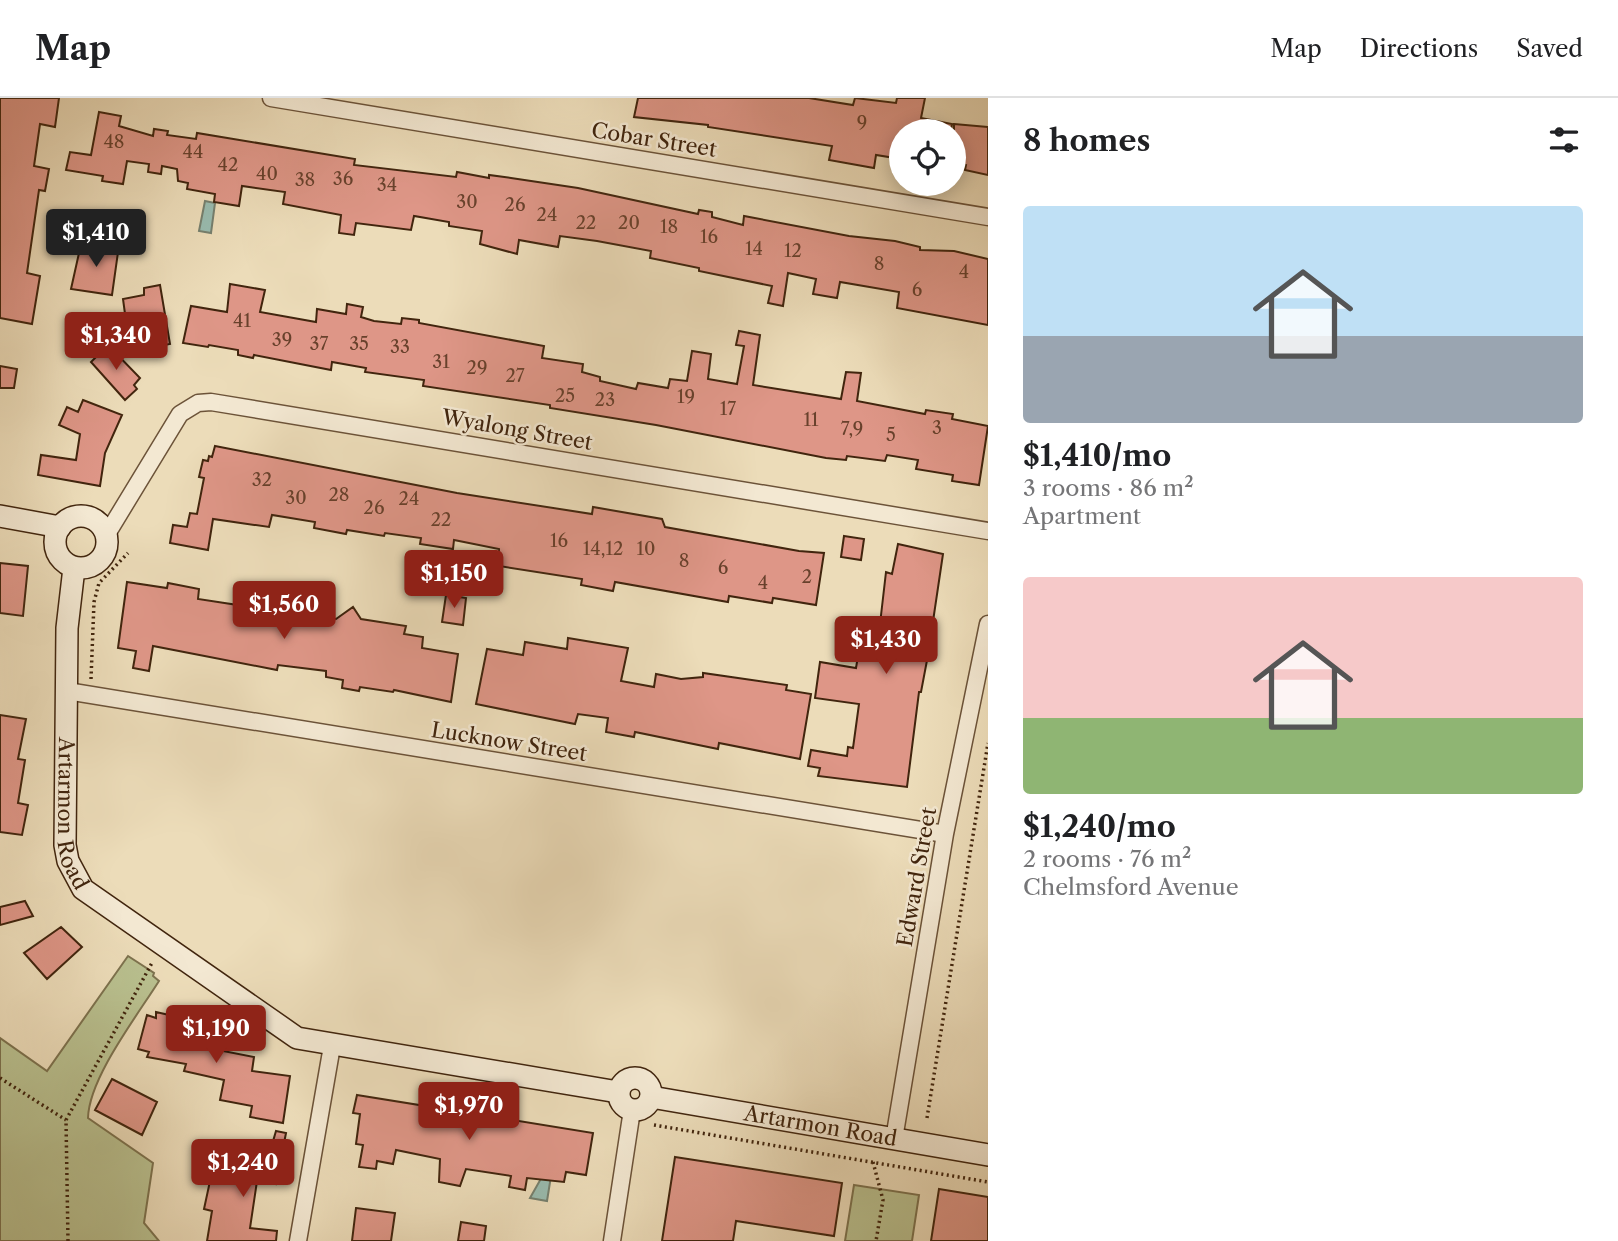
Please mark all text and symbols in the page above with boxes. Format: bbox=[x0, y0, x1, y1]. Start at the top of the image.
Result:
text: Map bbox=[35, 28, 111, 69]
text: Map bbox=[1270, 34, 1322, 63]
text: Directions bbox=[1360, 34, 1478, 63]
text: Saved bbox=[1516, 34, 1583, 63]
house number: 9 bbox=[857, 112, 867, 134]
street label: Cobar Street bbox=[590, 117, 719, 162]
map controls bbox=[889, 119, 966, 196]
button: locate bbox=[889, 119, 966, 196]
icon: filters bbox=[1545, 121, 1583, 159]
text: 8 homes bbox=[1023, 122, 1150, 159]
house number: 48 bbox=[103, 131, 125, 153]
house number: 44 bbox=[183, 141, 203, 163]
house number: 42 bbox=[218, 154, 238, 176]
house number: 40 bbox=[256, 163, 278, 185]
house number: 36 bbox=[333, 168, 353, 190]
house number: 38 bbox=[295, 169, 315, 191]
house number: 34 bbox=[377, 174, 397, 196]
house number: 30 bbox=[456, 191, 478, 213]
house number: 26 bbox=[505, 194, 525, 216]
house number: 24 bbox=[537, 204, 557, 226]
pin: $1,410 bbox=[39, 209, 153, 269]
house number: 22 bbox=[576, 212, 596, 234]
house number: 20 bbox=[618, 212, 640, 234]
house number: 18 bbox=[660, 216, 678, 238]
text: $1,410 bbox=[62, 218, 130, 246]
house number: 16 bbox=[700, 226, 718, 248]
house number: 14 bbox=[745, 238, 763, 260]
house number: 12 bbox=[784, 240, 802, 262]
icon: home bbox=[1240, 251, 1366, 377]
house number: 8 bbox=[874, 253, 884, 275]
house number: 4 bbox=[959, 261, 969, 283]
house number: 6 bbox=[912, 279, 922, 301]
house number: 41 bbox=[233, 310, 251, 332]
pin: $1,340 bbox=[59, 313, 173, 372]
text: $1,340 bbox=[81, 321, 151, 349]
house number: 39 bbox=[272, 329, 292, 351]
house number: 37 bbox=[310, 333, 329, 355]
house number: 35 bbox=[349, 333, 369, 355]
house number: 33 bbox=[390, 336, 410, 358]
house number: 31 bbox=[432, 351, 450, 373]
house number: 29 bbox=[467, 357, 487, 379]
house number: 27 bbox=[505, 365, 525, 387]
house number: 25 bbox=[555, 385, 575, 407]
house number: 19 bbox=[677, 386, 695, 408]
house number: 23 bbox=[595, 389, 615, 411]
house number: 17 bbox=[720, 398, 736, 420]
street label: Wyalong Street bbox=[439, 404, 595, 455]
house number: 11 bbox=[803, 409, 819, 431]
house number: 3 bbox=[932, 417, 942, 439]
house number: 7,9 bbox=[841, 418, 863, 440]
house number: 5 bbox=[886, 424, 896, 446]
text: $1,410/mo bbox=[1023, 437, 1171, 474]
house number: 32 bbox=[252, 469, 272, 491]
text: 3 rooms · 86 m² bbox=[1023, 474, 1194, 502]
house number: 28 bbox=[328, 484, 350, 506]
house number: 30 bbox=[285, 487, 307, 509]
house number: 24 bbox=[399, 488, 419, 510]
house number: 26 bbox=[364, 497, 384, 519]
text: Apartment bbox=[1023, 502, 1141, 530]
house number: 22 bbox=[431, 509, 451, 531]
house number: 16 bbox=[550, 530, 568, 552]
house number: 14,12 bbox=[583, 538, 623, 560]
house number: 10 bbox=[637, 538, 655, 560]
pin: $1,150 bbox=[397, 550, 511, 610]
house number: 8 bbox=[679, 550, 689, 572]
house number: 6 bbox=[718, 557, 728, 579]
text: $1,150 bbox=[420, 559, 488, 587]
house number: 2 bbox=[802, 566, 812, 588]
house number: 4 bbox=[758, 572, 768, 594]
pin: $1,560 bbox=[227, 582, 341, 641]
text: $1,560 bbox=[249, 590, 319, 618]
pin: $1,430 bbox=[829, 616, 943, 676]
icon: home bbox=[1240, 622, 1366, 748]
text: $1,430 bbox=[851, 625, 921, 653]
street label: Lucknow Street bbox=[430, 717, 589, 766]
street label: Artarmon Road bbox=[52, 736, 94, 894]
street label: Edward Street bbox=[892, 805, 941, 949]
text: $1,240/mo bbox=[1023, 808, 1176, 845]
text: 2 rooms · 76 m² bbox=[1023, 845, 1191, 873]
text: Chelmsford Avenue bbox=[1023, 873, 1239, 901]
pin: $1,190 bbox=[159, 1006, 273, 1065]
text: $1,190 bbox=[182, 1014, 250, 1042]
pin: $1,970 bbox=[412, 1082, 526, 1142]
text: $1,970 bbox=[434, 1091, 504, 1119]
street label: Artarmon Road bbox=[741, 1100, 899, 1151]
pin: $1,240 bbox=[186, 1140, 300, 1199]
text: $1,240 bbox=[207, 1148, 279, 1176]

